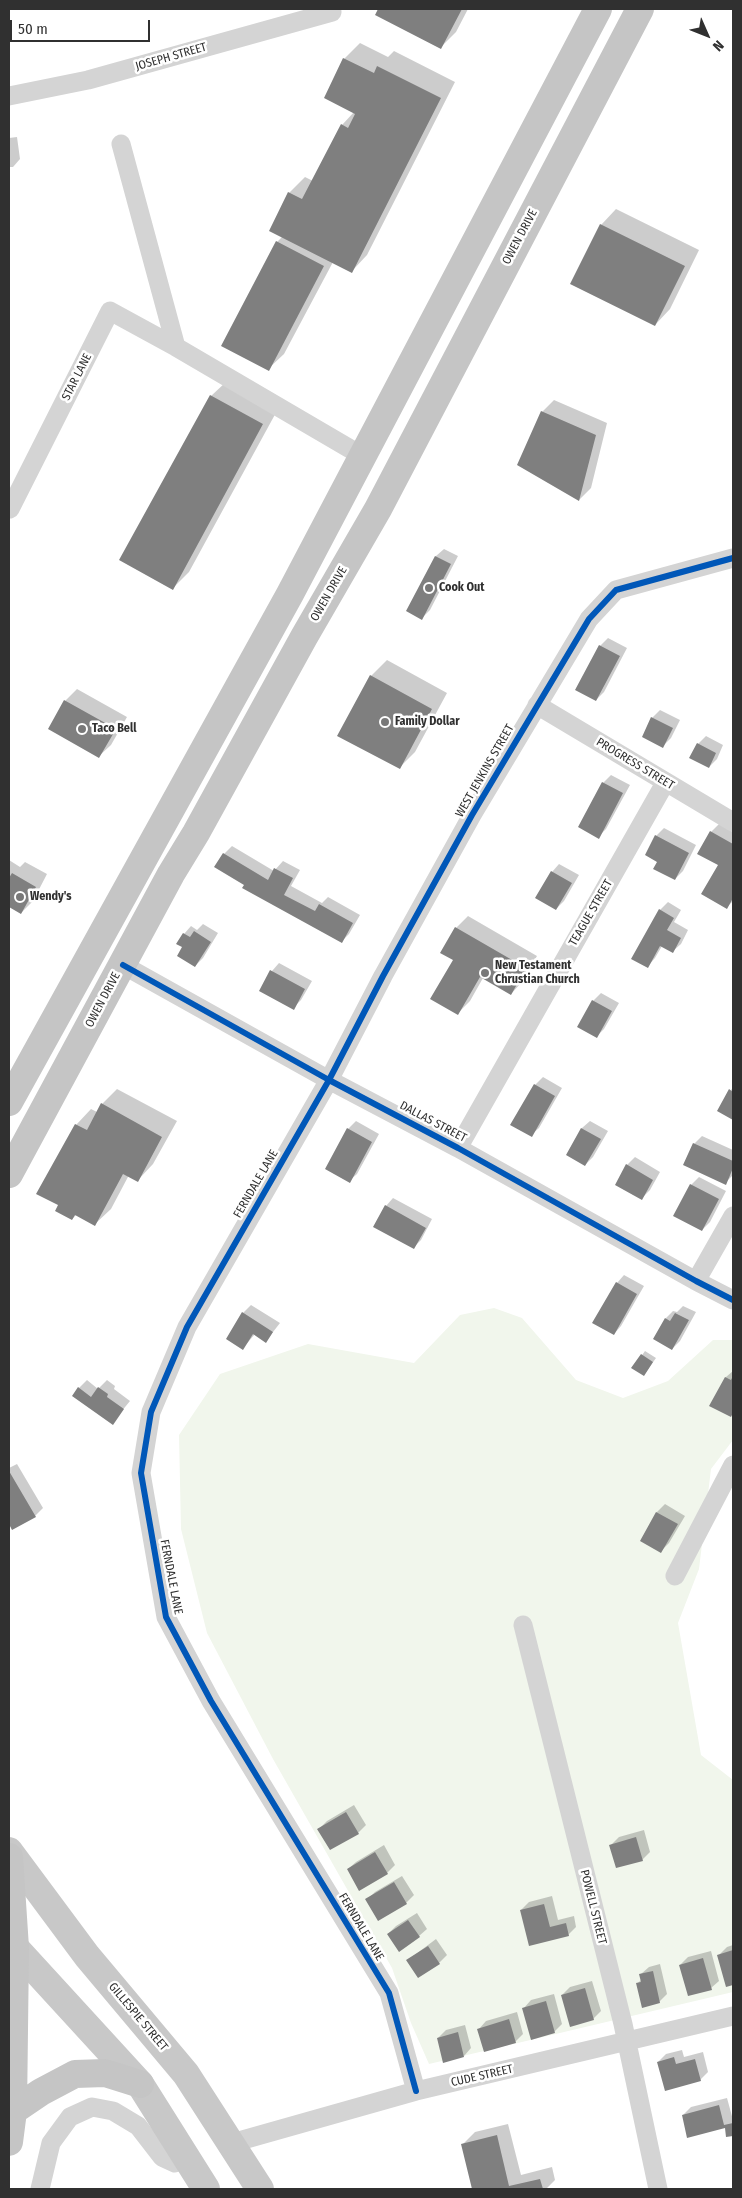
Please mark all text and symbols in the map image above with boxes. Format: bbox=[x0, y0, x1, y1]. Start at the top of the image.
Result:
scale bar bbox=[12, 10, 152, 42]
north arrow bbox=[682, 10, 732, 60]
text: 50 m bbox=[18, 20, 48, 38]
text: N bbox=[709, 37, 727, 55]
street label: JOSEPH STREET bbox=[134, 40, 208, 74]
street label: OWEN DRIVE bbox=[499, 207, 541, 267]
street label: STAR LANE bbox=[59, 351, 95, 403]
street label: OWEN DRIVE bbox=[308, 564, 350, 624]
place label: Cook Out bbox=[439, 581, 484, 595]
marker: Cook Out bbox=[423, 582, 435, 594]
place label: Family Dollar bbox=[395, 715, 460, 729]
marker: Family Dollar bbox=[379, 716, 391, 728]
place label: Taco Bell bbox=[92, 722, 136, 736]
street label: WEST JENKINS STREET bbox=[453, 722, 517, 820]
marker: Taco Bell bbox=[76, 723, 88, 735]
street label: PROGRESS STREET bbox=[593, 735, 677, 793]
street label: TEAGUE STREET bbox=[566, 877, 616, 949]
place label: Wendy's bbox=[30, 890, 72, 904]
marker: Wendy's bbox=[14, 891, 26, 903]
place label: New Testament Chrustian Church bbox=[495, 959, 580, 987]
marker: New Testament Chrustian Church bbox=[479, 967, 491, 979]
street label: OWEN DRIVE bbox=[82, 970, 124, 1030]
street label: DALLAS STREET bbox=[397, 1098, 469, 1146]
street label: FERNDALE LANE bbox=[231, 1147, 281, 1221]
street label: FERNDALE LANE bbox=[157, 1538, 185, 1616]
street label: POWELL STREET bbox=[577, 1868, 609, 1946]
street label: FERNDALE LANE bbox=[335, 1891, 387, 1963]
street label: GILLESPIE STREET bbox=[105, 1980, 171, 2054]
street label: CUDE STREET bbox=[450, 2062, 514, 2090]

